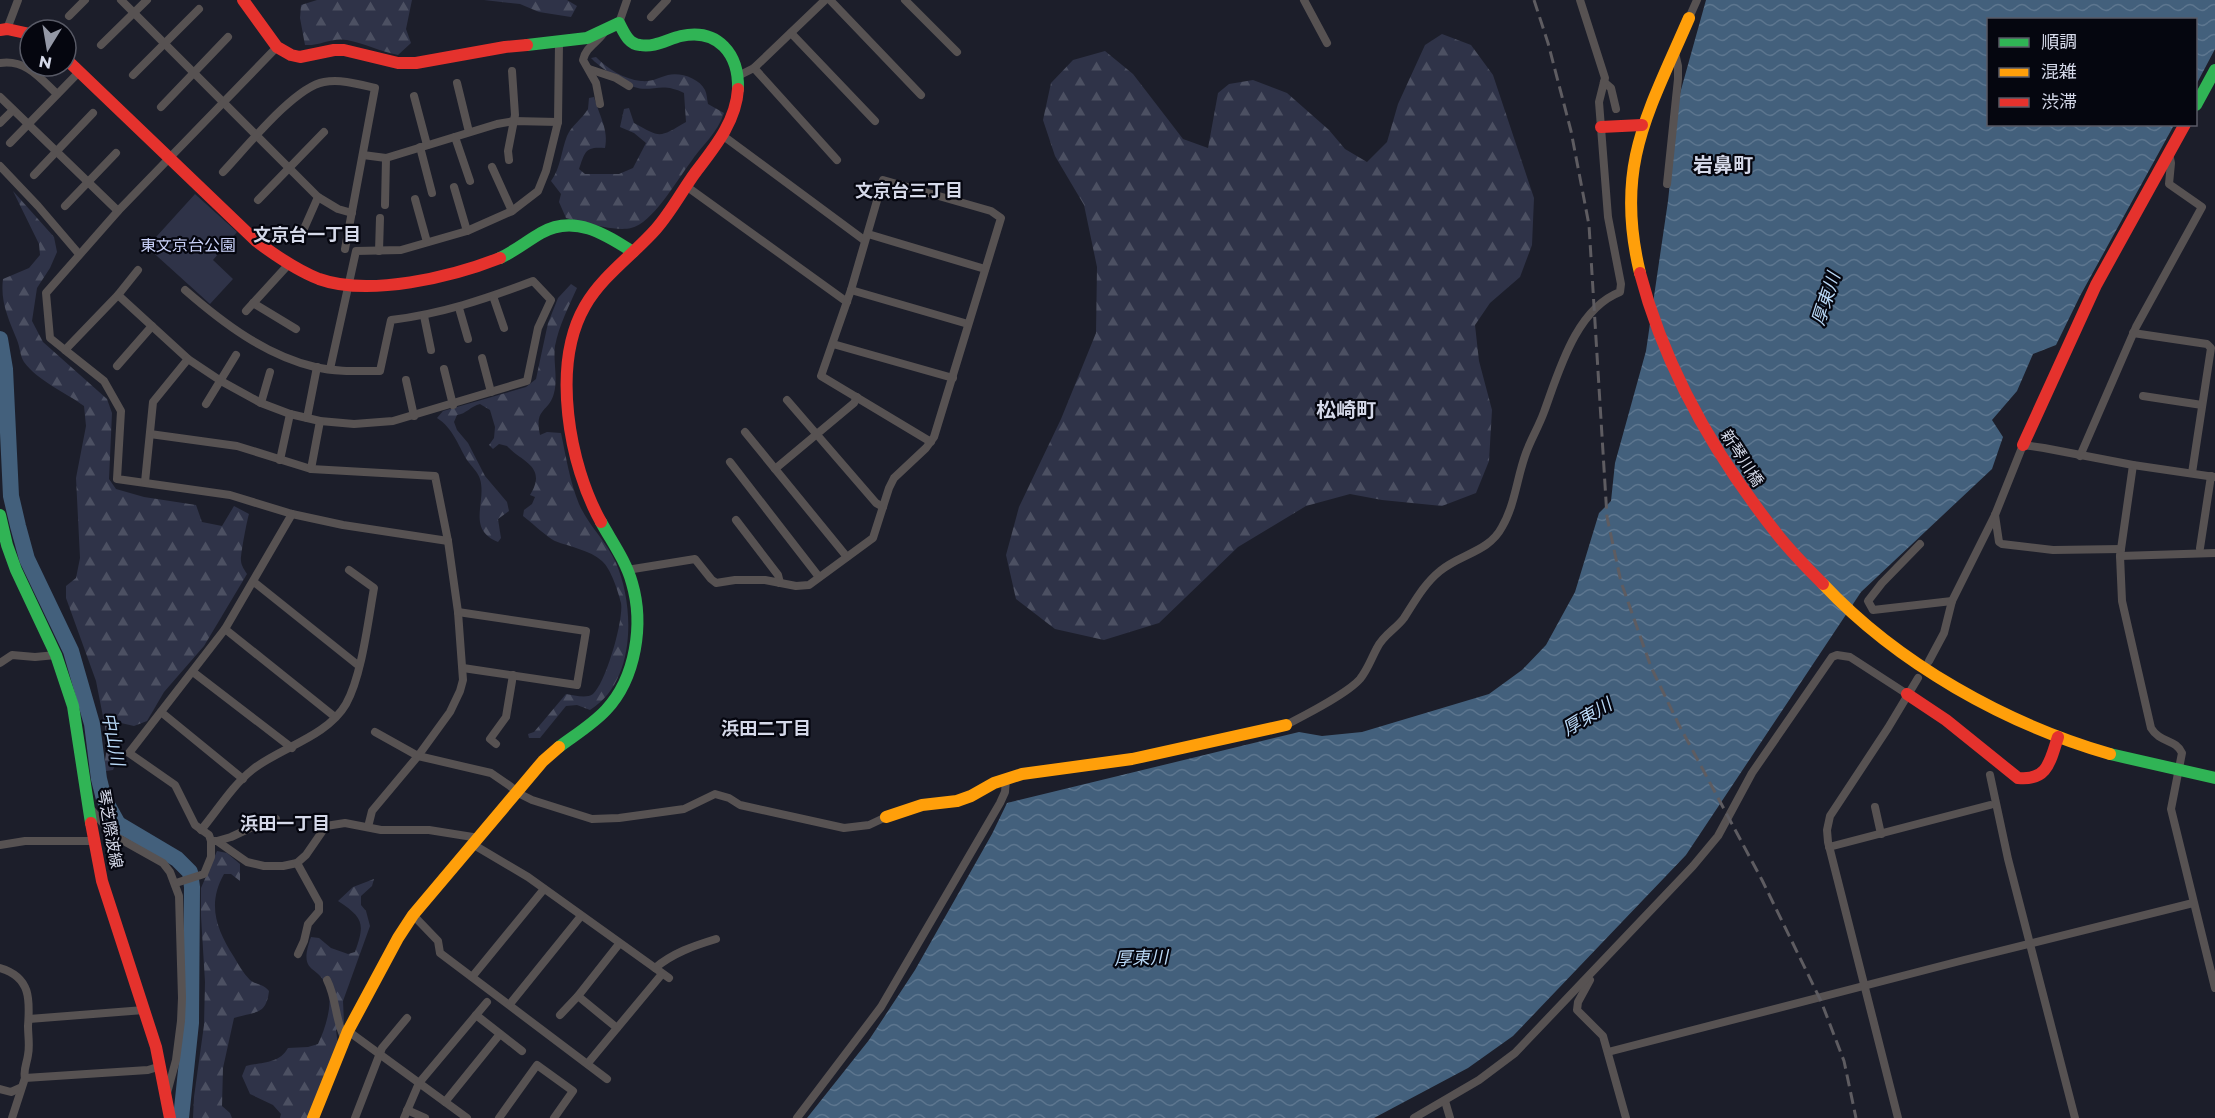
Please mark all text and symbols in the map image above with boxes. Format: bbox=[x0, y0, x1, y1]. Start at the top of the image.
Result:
north arrow bbox=[18, 18, 78, 78]
legend bbox=[1987, 18, 2197, 126]
text: 順調 bbox=[2041, 31, 2077, 53]
text: N bbox=[37, 52, 53, 73]
text: 混雑 bbox=[2041, 61, 2077, 83]
text: 渋滞 bbox=[2041, 91, 2077, 113]
district label: 岩鼻町 bbox=[1693, 153, 1753, 177]
district label: 文京台三丁目 bbox=[855, 180, 963, 202]
district label: 文京台一丁目 bbox=[253, 224, 361, 246]
park label: 東文京台公園 bbox=[140, 236, 236, 255]
water label: 厚東川 bbox=[1807, 268, 1845, 328]
district label: 松崎町 bbox=[1316, 398, 1376, 422]
street label: 新琴川橋 bbox=[1717, 426, 1767, 490]
water label: 厚東川 bbox=[1558, 693, 1618, 740]
water label: 中山川 bbox=[97, 710, 129, 770]
district label: 浜田二丁目 bbox=[721, 718, 811, 740]
street label: 琴芝際波線 bbox=[94, 788, 126, 870]
district label: 浜田一丁目 bbox=[240, 813, 330, 835]
water label: 厚東川 bbox=[1114, 946, 1170, 970]

